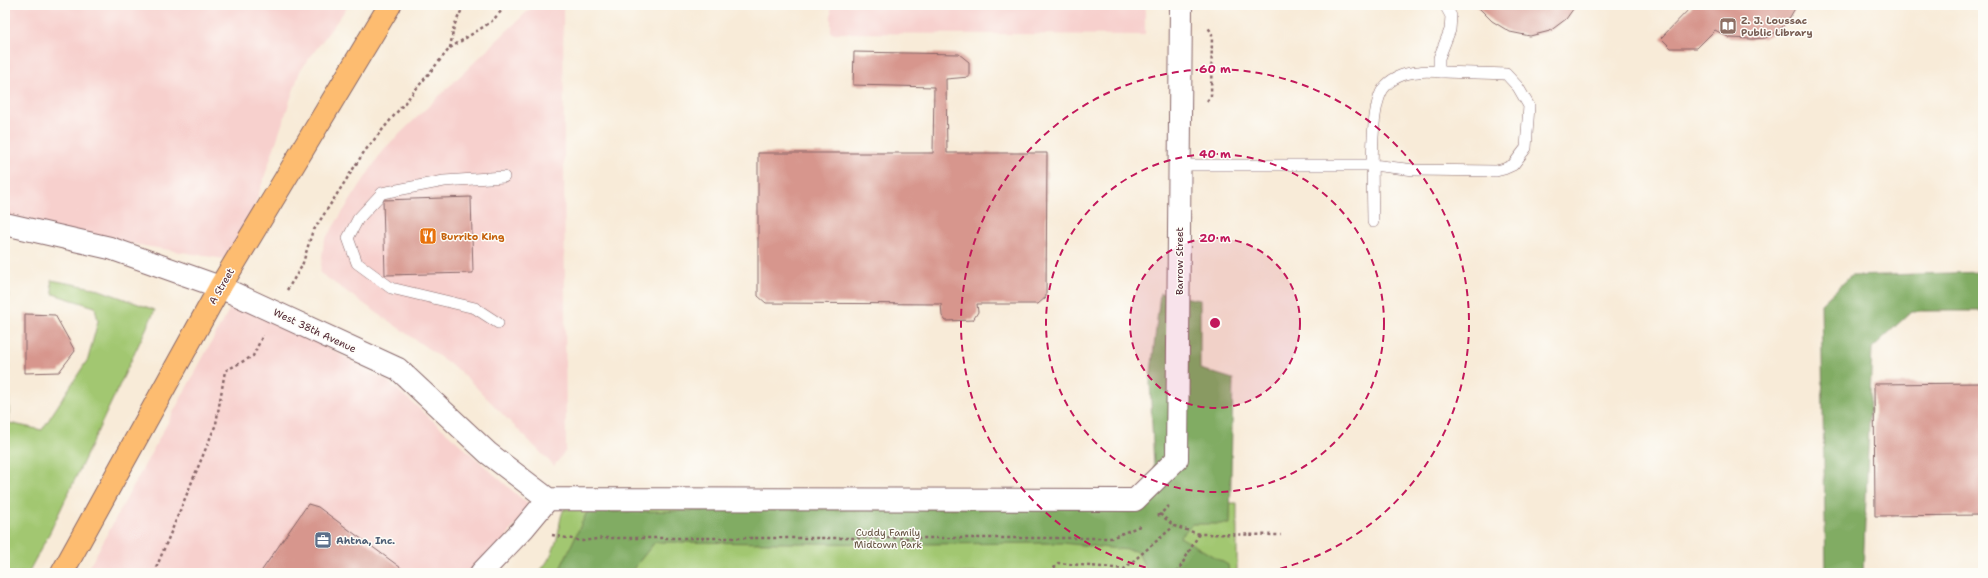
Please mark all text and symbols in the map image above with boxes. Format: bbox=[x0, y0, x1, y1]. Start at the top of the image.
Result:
place label: Z. J. Loussac Public Library bbox=[1741, 14, 1813, 39]
library icon: Z. J. Loussac Public Library bbox=[1718, 16, 1738, 36]
text: 60 m bbox=[1199, 61, 1231, 77]
text: 40 m bbox=[1199, 146, 1231, 162]
restaurant icon: Burrito King bbox=[418, 226, 438, 246]
street label: Barrow Street bbox=[1173, 227, 1186, 295]
place label: Burrito King bbox=[441, 230, 505, 243]
text: 20 m bbox=[1199, 230, 1231, 246]
street label: A Street bbox=[206, 266, 237, 307]
street label: West 38th Avenue bbox=[271, 306, 359, 355]
centre of rings bbox=[1208, 316, 1222, 330]
park label: Cuddy Family Midtown Park bbox=[854, 526, 922, 551]
office icon: Ahtna, Inc. bbox=[313, 530, 333, 550]
place label: Ahtna, Inc. bbox=[336, 534, 395, 547]

